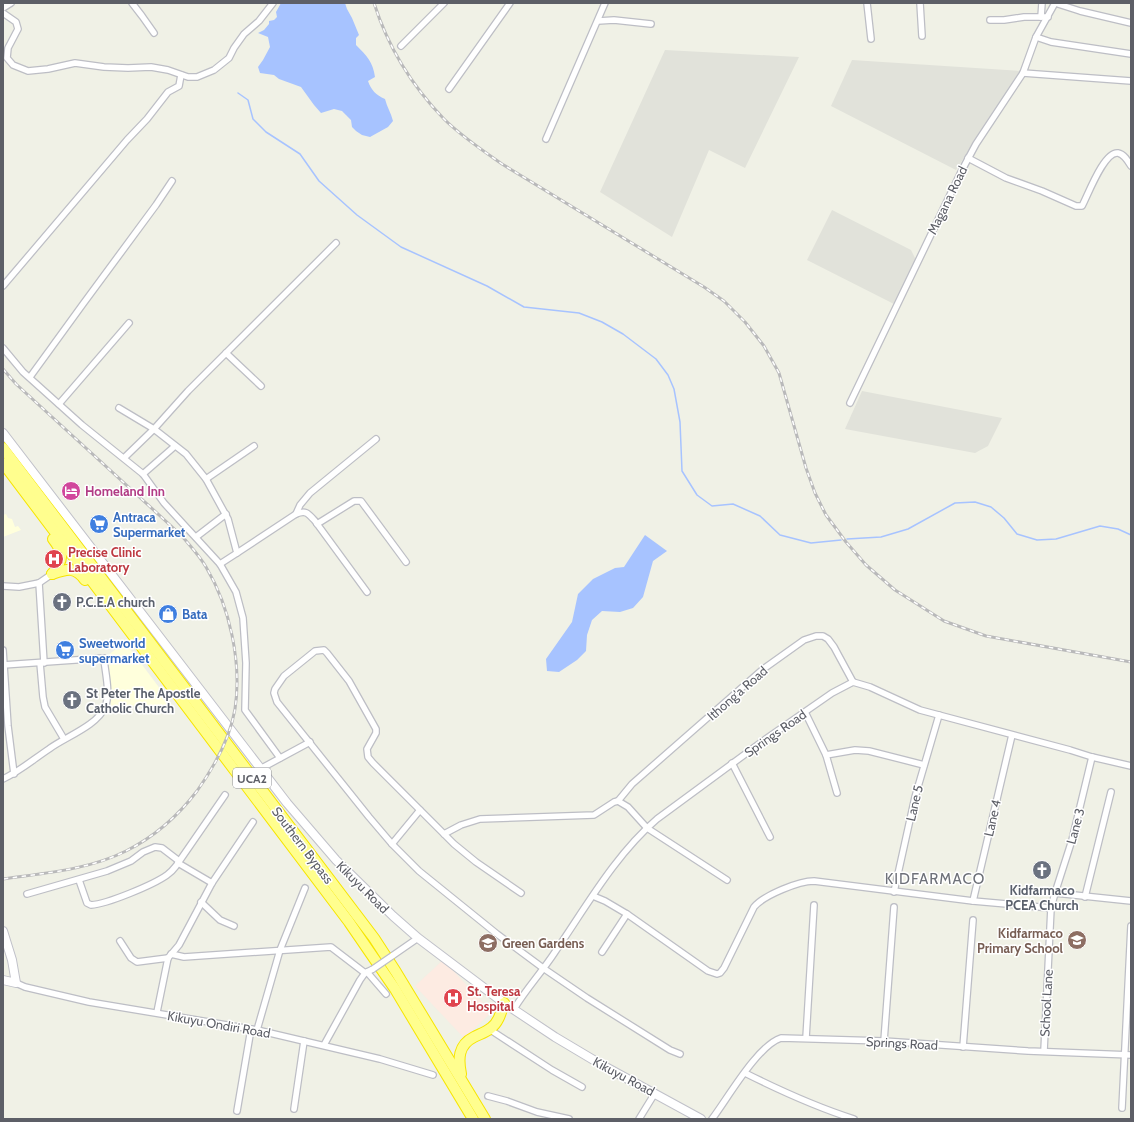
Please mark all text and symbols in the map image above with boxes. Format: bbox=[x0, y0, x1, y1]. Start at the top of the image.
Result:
street label: Magana Road bbox=[924, 163, 970, 237]
hotel icon: Homeland Inn bbox=[60, 480, 82, 502]
place label: Homeland Inn bbox=[85, 483, 165, 499]
place label: Antraca Supermarket bbox=[113, 509, 186, 540]
supermarket icon: Antraca Supermarket bbox=[88, 513, 110, 535]
place label: Precise Clinic Laboratory bbox=[68, 544, 141, 575]
hospital icon: Precise Clinic Laboratory bbox=[43, 548, 65, 570]
church icon: P.C.E.A church bbox=[51, 591, 73, 613]
place label: P.C.E.A church bbox=[76, 594, 155, 610]
shop icon: Bata bbox=[157, 603, 179, 625]
place label: Bata bbox=[182, 606, 208, 622]
place label: Sweetworld supermarket bbox=[79, 635, 150, 666]
supermarket icon: Sweetworld supermarket bbox=[54, 639, 76, 661]
street label: Ithong'a Road bbox=[703, 662, 771, 724]
place label: St Peter The Apostle Catholic Church bbox=[86, 685, 201, 716]
church icon: St Peter The Apostle Catholic Church bbox=[61, 689, 83, 711]
street label: Springs Road bbox=[741, 706, 809, 760]
road number: UCA2 bbox=[233, 768, 271, 788]
street label: Lane 5 bbox=[902, 783, 926, 823]
street label: Lane 4 bbox=[980, 798, 1004, 838]
street label: Southern Bypass bbox=[269, 803, 338, 887]
street label: Lane 3 bbox=[1063, 806, 1087, 846]
street label: Kikuyu Road bbox=[333, 857, 393, 917]
church icon: Kidfarmaco PCEA Church bbox=[1031, 859, 1053, 881]
district label: KIDFARMACO bbox=[885, 870, 985, 888]
place label: Kidfarmaco PCEA Church bbox=[1005, 882, 1079, 913]
place label: Kidfarmaco Primary School bbox=[977, 925, 1064, 956]
school or university icon: Kidfarmaco Primary School bbox=[1066, 929, 1088, 951]
school or university icon: Green Gardens bbox=[477, 932, 499, 954]
place label: Green Gardens bbox=[502, 935, 585, 951]
street label: School Lane bbox=[1036, 969, 1056, 1037]
place label: St. Teresa Hospital bbox=[467, 983, 521, 1014]
hospital icon: St. Teresa Hospital bbox=[442, 987, 464, 1009]
street label: Kikuyu Ondiri Road bbox=[166, 1007, 272, 1041]
street label: Springs Road bbox=[866, 1033, 938, 1053]
street label: Kikuyu Road bbox=[590, 1053, 658, 1099]

